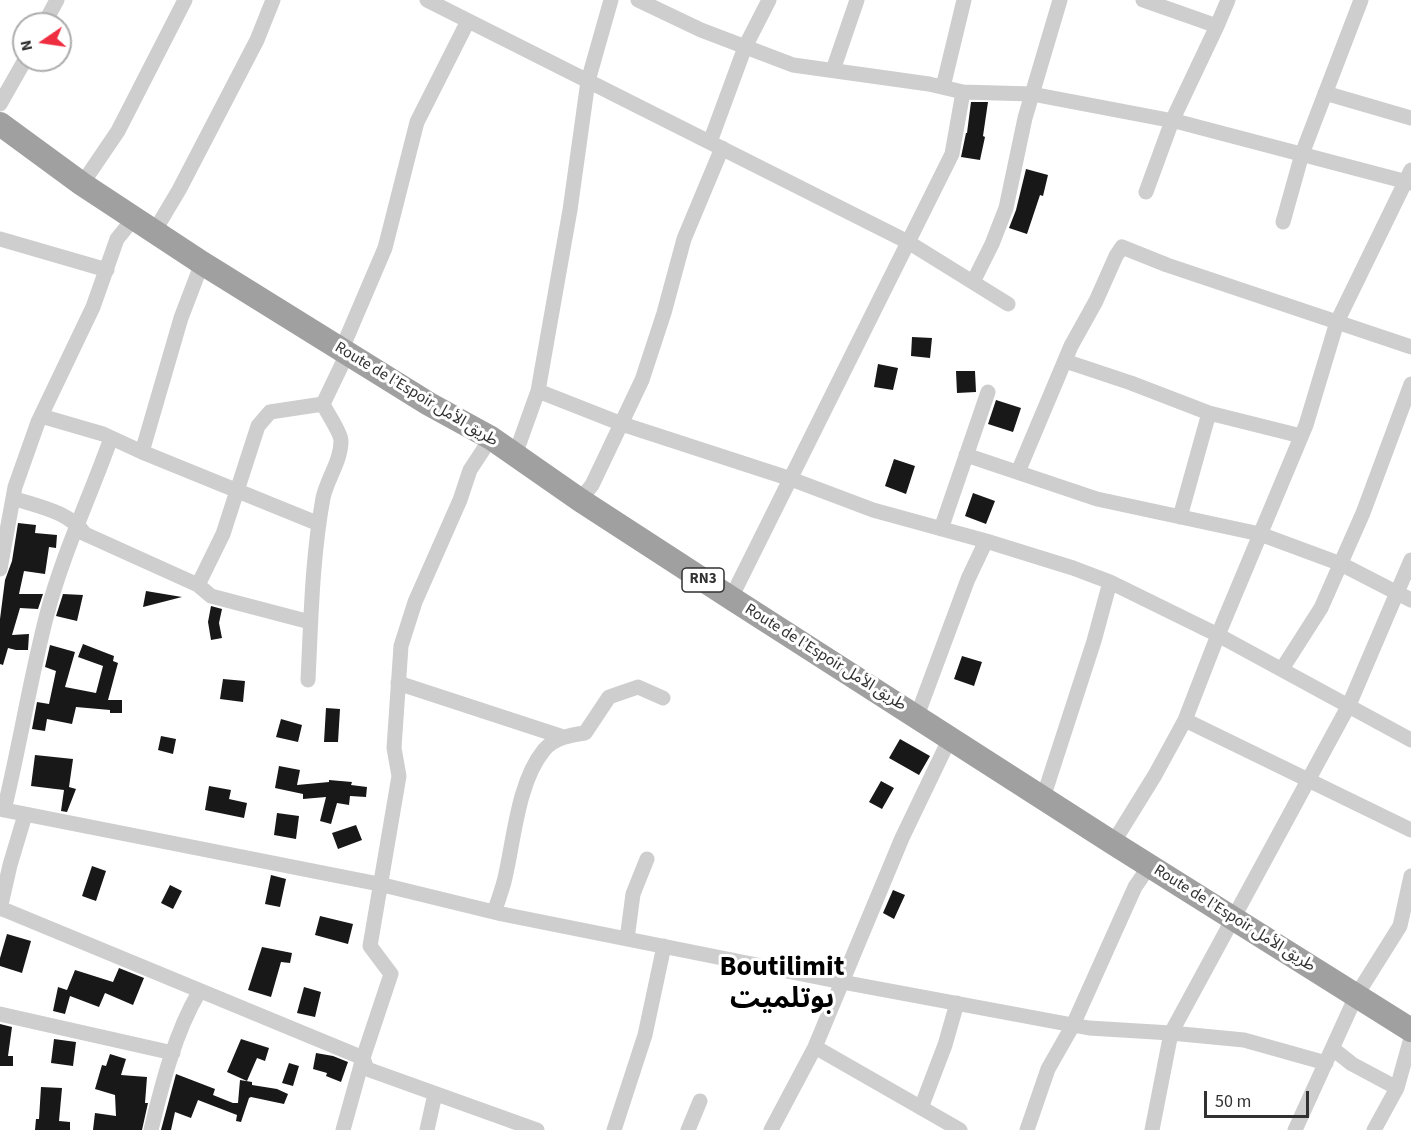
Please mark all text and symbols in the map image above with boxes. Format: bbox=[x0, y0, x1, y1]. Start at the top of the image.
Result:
north arrow bbox=[12, 12, 72, 72]
text: N bbox=[14, 38, 38, 53]
street label: Route de l’Espoir طريق الأمل bbox=[331, 339, 501, 451]
road number: RN3 bbox=[682, 568, 724, 592]
street label: Route de l’Espoir طريق الأمل bbox=[741, 600, 909, 716]
street label: Route de l’Espoir طريق الأمل bbox=[1150, 861, 1318, 977]
district label: Boutilimit بوتلميت bbox=[719, 952, 845, 1018]
scale bar bbox=[1207, 1079, 1312, 1117]
text: 50 m bbox=[1215, 1089, 1251, 1114]

